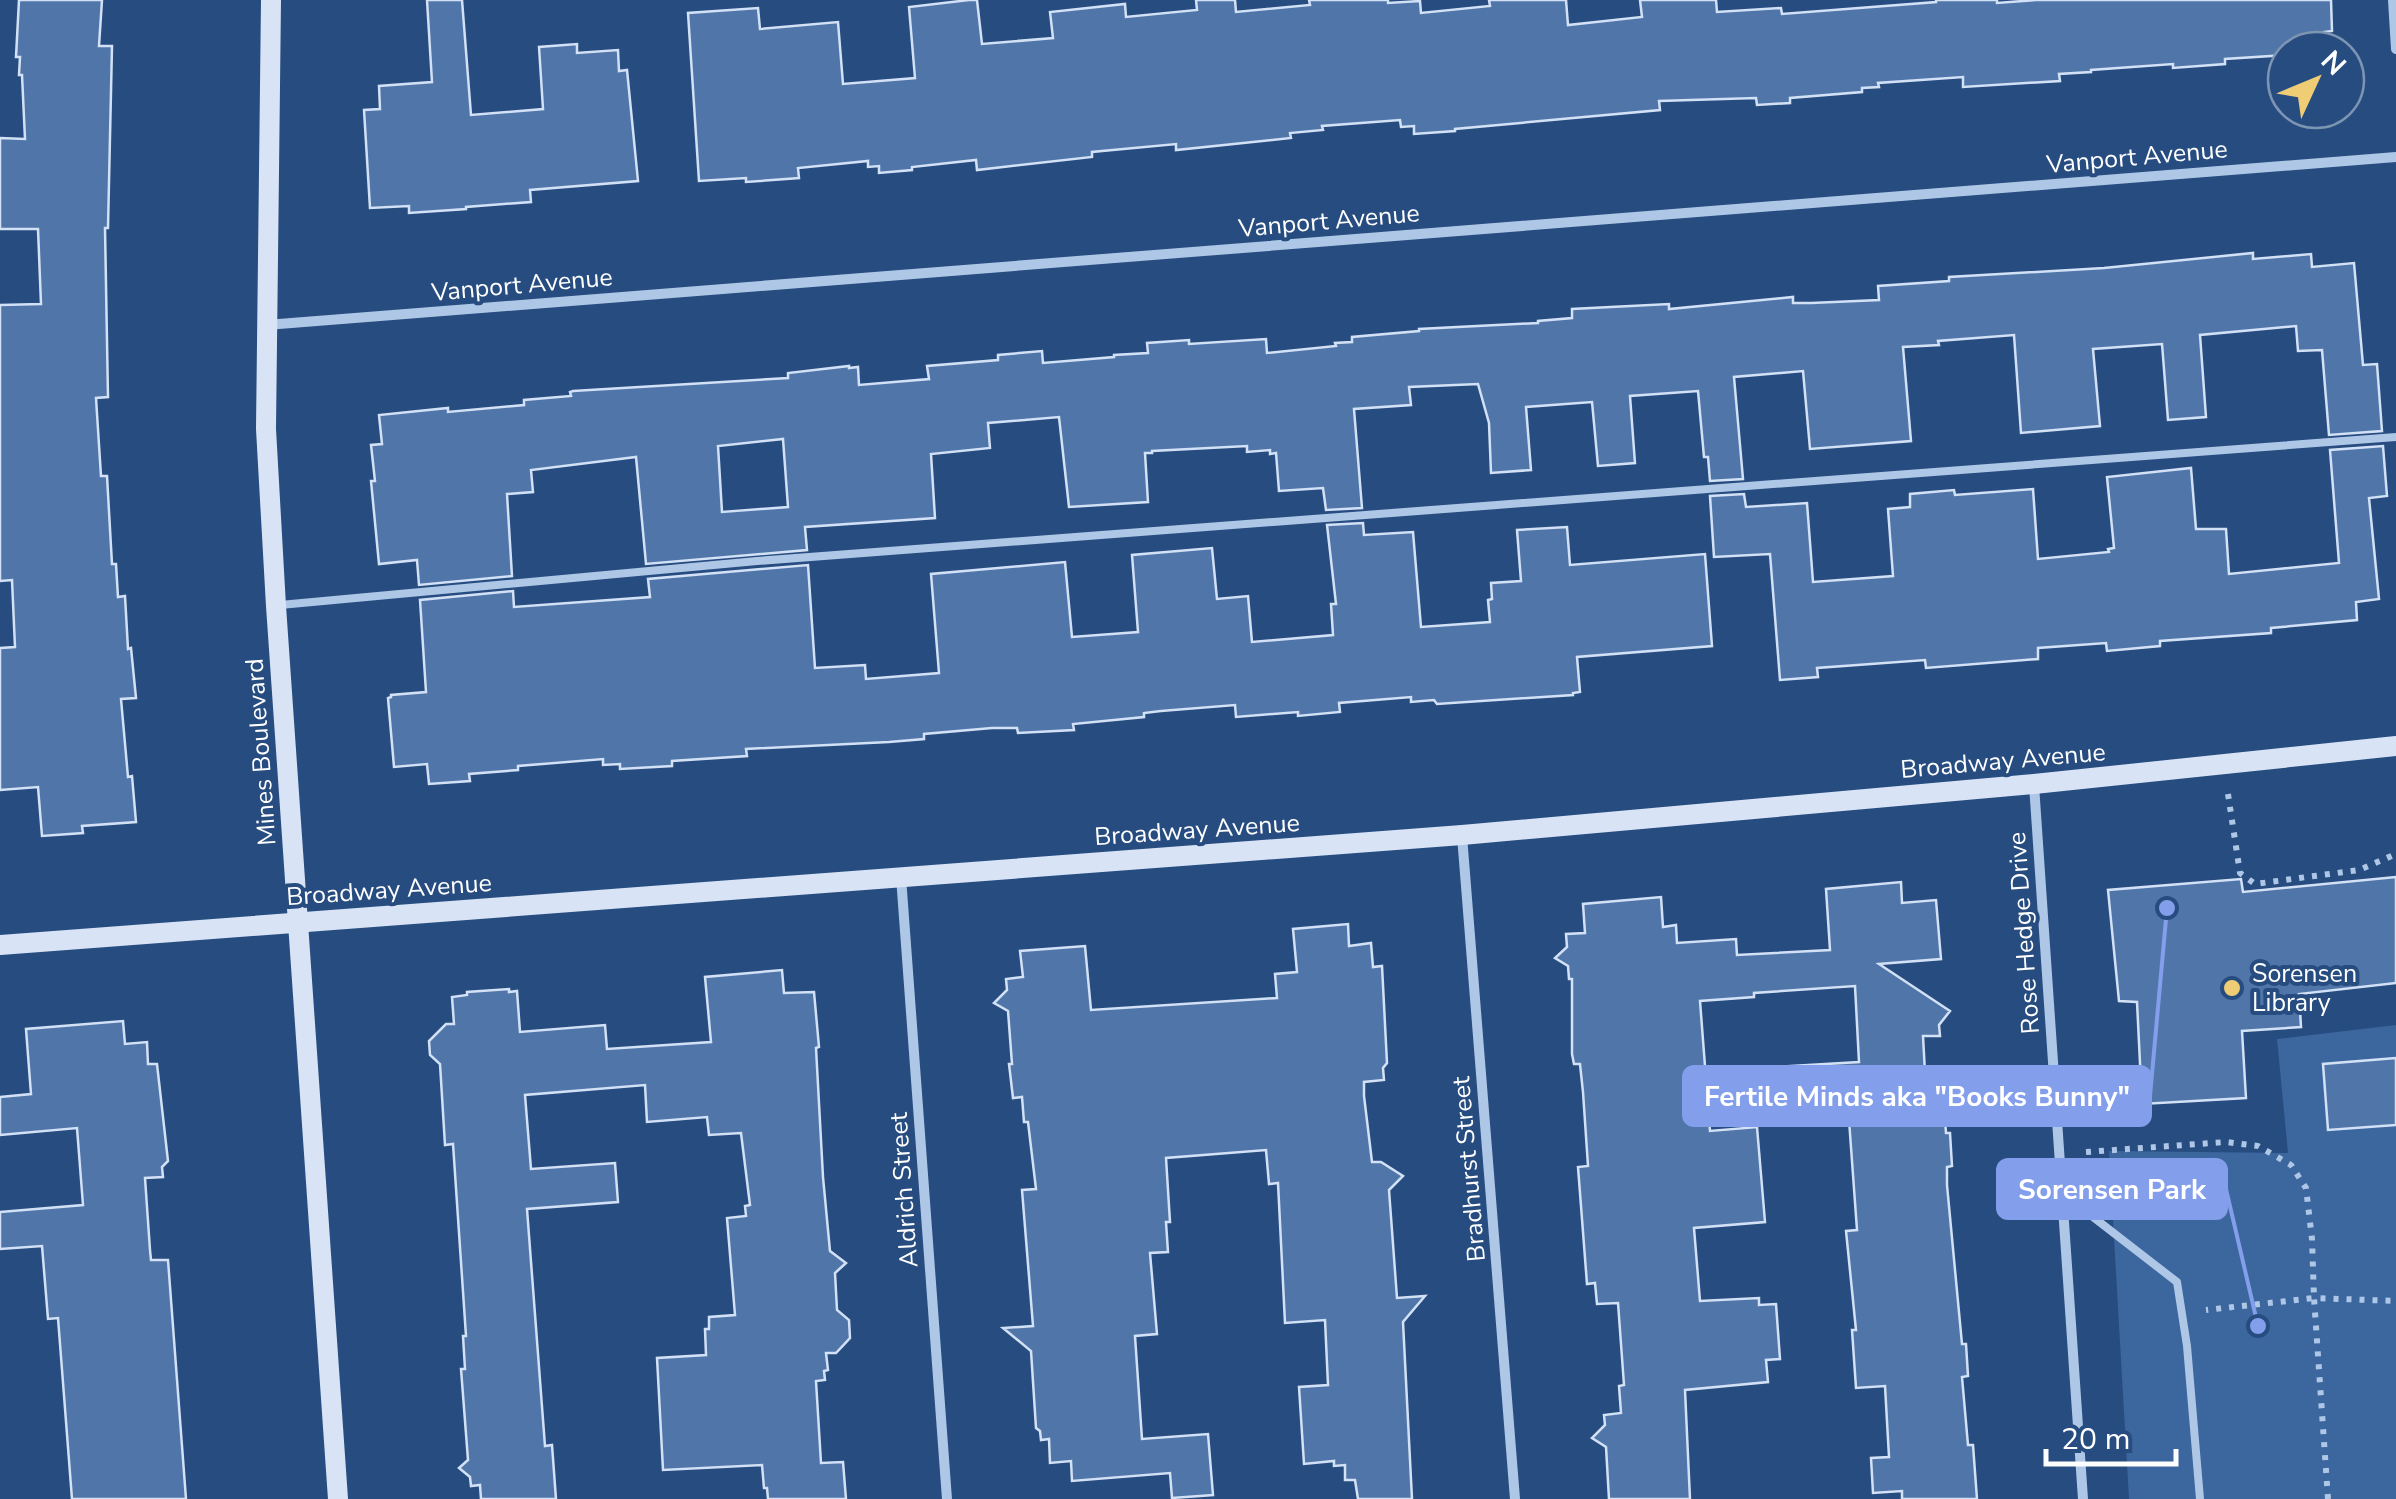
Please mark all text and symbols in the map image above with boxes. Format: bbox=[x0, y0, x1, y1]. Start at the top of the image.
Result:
north arrow bbox=[2266, 30, 2366, 130]
text: N bbox=[2312, 43, 2354, 84]
street label: Vanport Avenue bbox=[2044, 132, 2229, 182]
street label: Vanport Avenue bbox=[1236, 196, 1421, 246]
street label: Vanport Avenue bbox=[429, 260, 614, 310]
street label: Mines Boulevard bbox=[237, 657, 285, 847]
street label: Broadway Avenue bbox=[1899, 735, 2107, 787]
street label: Broadway Avenue bbox=[1093, 806, 1301, 854]
street label: Rose Hedge Drive bbox=[2000, 831, 2048, 1035]
street label: Broadway Avenue bbox=[285, 866, 493, 914]
place label: Sorensen Library bbox=[2252, 957, 2357, 1020]
marker: Sorensen Library bbox=[2221, 977, 2243, 999]
callout: Fertile Minds aka "Books Bunny" bbox=[1684, 1067, 2150, 1125]
street label: Bradhurst Street bbox=[1444, 1075, 1494, 1263]
text: Fertile Minds aka "Books Bunny" bbox=[1704, 1078, 2130, 1116]
street label: Aldrich Street bbox=[882, 1111, 926, 1269]
callout: Sorensen Park bbox=[1998, 1160, 2226, 1218]
text: Sorensen Park bbox=[2018, 1171, 2207, 1209]
scale bar bbox=[2046, 1404, 2176, 1466]
text: 20 m bbox=[2061, 1419, 2130, 1460]

